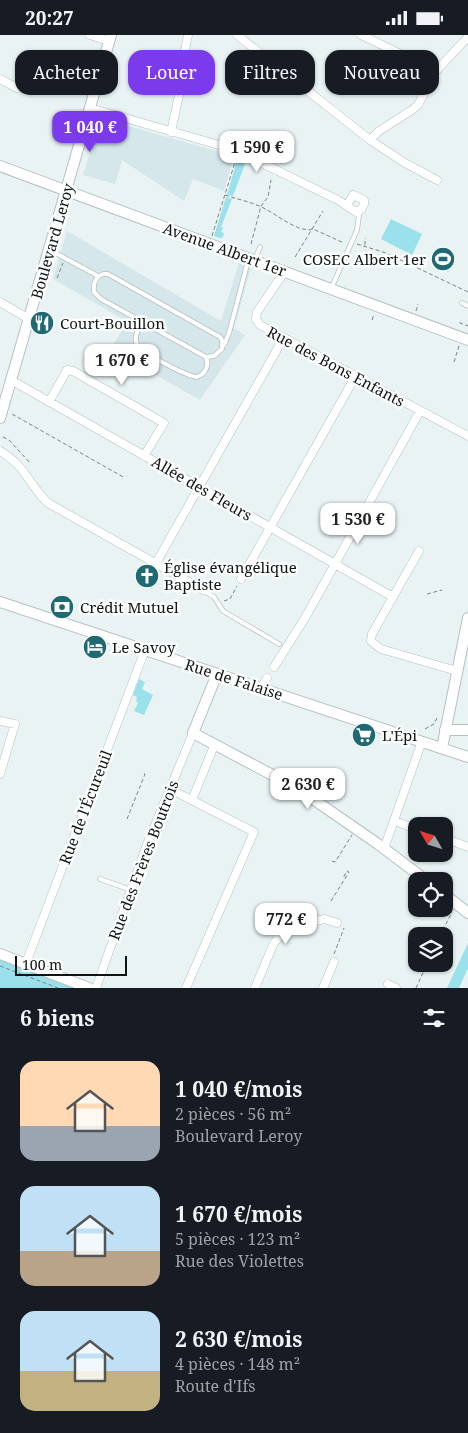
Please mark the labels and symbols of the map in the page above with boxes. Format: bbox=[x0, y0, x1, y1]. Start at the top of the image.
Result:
pin: 1 040 € bbox=[44, 111, 136, 153]
pin: 1 590 € bbox=[211, 131, 303, 173]
street label: Boulevard Leroy bbox=[26, 180, 78, 301]
street label: Avenue Albert 1er bbox=[161, 217, 289, 281]
sports icon: COSEC Albert 1er bbox=[430, 246, 456, 272]
place label: COSEC Albert 1er bbox=[303, 249, 426, 269]
restaurant icon: Court-Bouillon bbox=[29, 310, 55, 336]
place label: Court-Bouillon bbox=[60, 313, 165, 333]
street label: Rue des Bons Enfants bbox=[264, 321, 408, 411]
pin: 1 670 € bbox=[76, 343, 168, 386]
street label: Allée des Fleurs bbox=[148, 451, 256, 525]
pin: 1 530 € bbox=[312, 503, 404, 545]
place label: Église évangélique Baptiste bbox=[164, 557, 297, 594]
church icon: Église évangélique Baptiste bbox=[134, 563, 160, 589]
bank icon: Crédit Mutuel bbox=[49, 594, 75, 620]
place label: Crédit Mutuel bbox=[80, 597, 179, 617]
hotel icon: Le Savoy bbox=[82, 634, 108, 660]
place label: Le Savoy bbox=[112, 637, 176, 657]
street label: Rue de Falaise bbox=[182, 654, 286, 704]
supermarket icon: L'Épi bbox=[351, 722, 377, 748]
place label: L'Épi bbox=[382, 725, 417, 745]
street label: Rue de l'Écureuil bbox=[54, 747, 116, 867]
pin: 2 630 € bbox=[262, 767, 354, 810]
street label: Rue des Frères Boutrois bbox=[103, 777, 183, 943]
north arrow bbox=[408, 817, 452, 863]
pin: 772 € bbox=[251, 903, 321, 945]
scale bar bbox=[15, 953, 128, 976]

